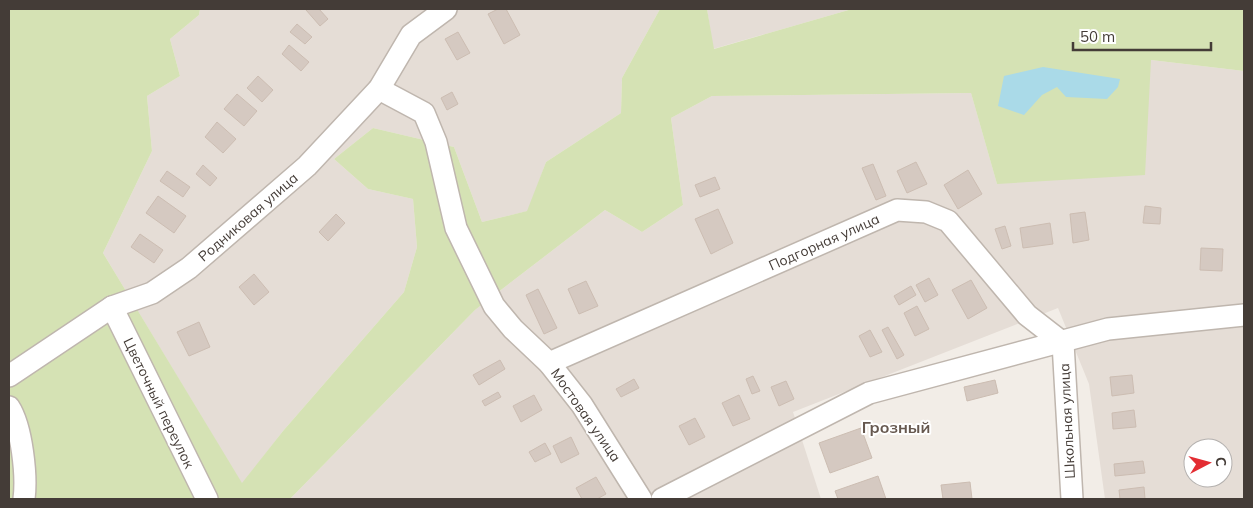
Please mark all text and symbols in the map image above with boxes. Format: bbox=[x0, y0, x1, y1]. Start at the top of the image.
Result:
scale bar bbox=[1073, 20, 1210, 52]
text: 50 m bbox=[1080, 27, 1115, 46]
street label: Родниковая улица bbox=[194, 169, 302, 265]
street label: Подгорная улица bbox=[766, 210, 882, 274]
street label: Цветочный переулок bbox=[120, 335, 199, 472]
street label: Школьная улица bbox=[1055, 363, 1079, 479]
street label: Мостовая улица bbox=[547, 365, 625, 465]
district label: Грозный bbox=[862, 417, 930, 437]
north arrow bbox=[1183, 438, 1233, 488]
text: С bbox=[1211, 456, 1230, 467]

